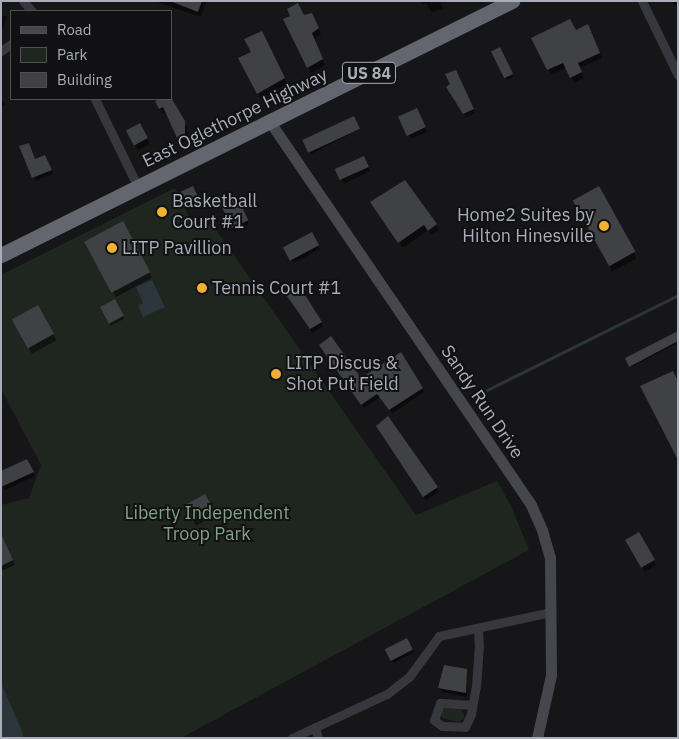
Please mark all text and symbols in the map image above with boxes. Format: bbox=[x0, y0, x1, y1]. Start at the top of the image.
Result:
legend bbox=[10, 10, 172, 100]
text: Road bbox=[57, 20, 92, 39]
text: Park bbox=[57, 45, 87, 64]
road number: US 84 bbox=[342, 59, 396, 86]
street label: East Oglethorpe Highway bbox=[139, 64, 331, 172]
text: Building bbox=[57, 70, 112, 89]
place label: Basketball Court #1 bbox=[172, 191, 257, 233]
place label: Home2 Suites by Hilton Hinesville bbox=[457, 205, 594, 248]
marker: Basketball Court #1 bbox=[156, 206, 168, 218]
marker: Home2 Suites by Hilton Hinesville bbox=[598, 220, 610, 232]
place label: LITP Pavillion bbox=[122, 237, 232, 259]
marker: LITP Pavillion bbox=[106, 242, 118, 254]
place label: Tennis Court #1 bbox=[212, 277, 341, 299]
marker: Tennis Court #1 bbox=[196, 282, 208, 294]
street label: Sandy Run Drive bbox=[436, 341, 528, 463]
place label: LITP Discus & Shot Put Field bbox=[286, 353, 399, 396]
marker: LITP Discus & Shot Put Field bbox=[270, 368, 282, 380]
park label: Liberty Independent Troop Park bbox=[124, 503, 290, 546]

